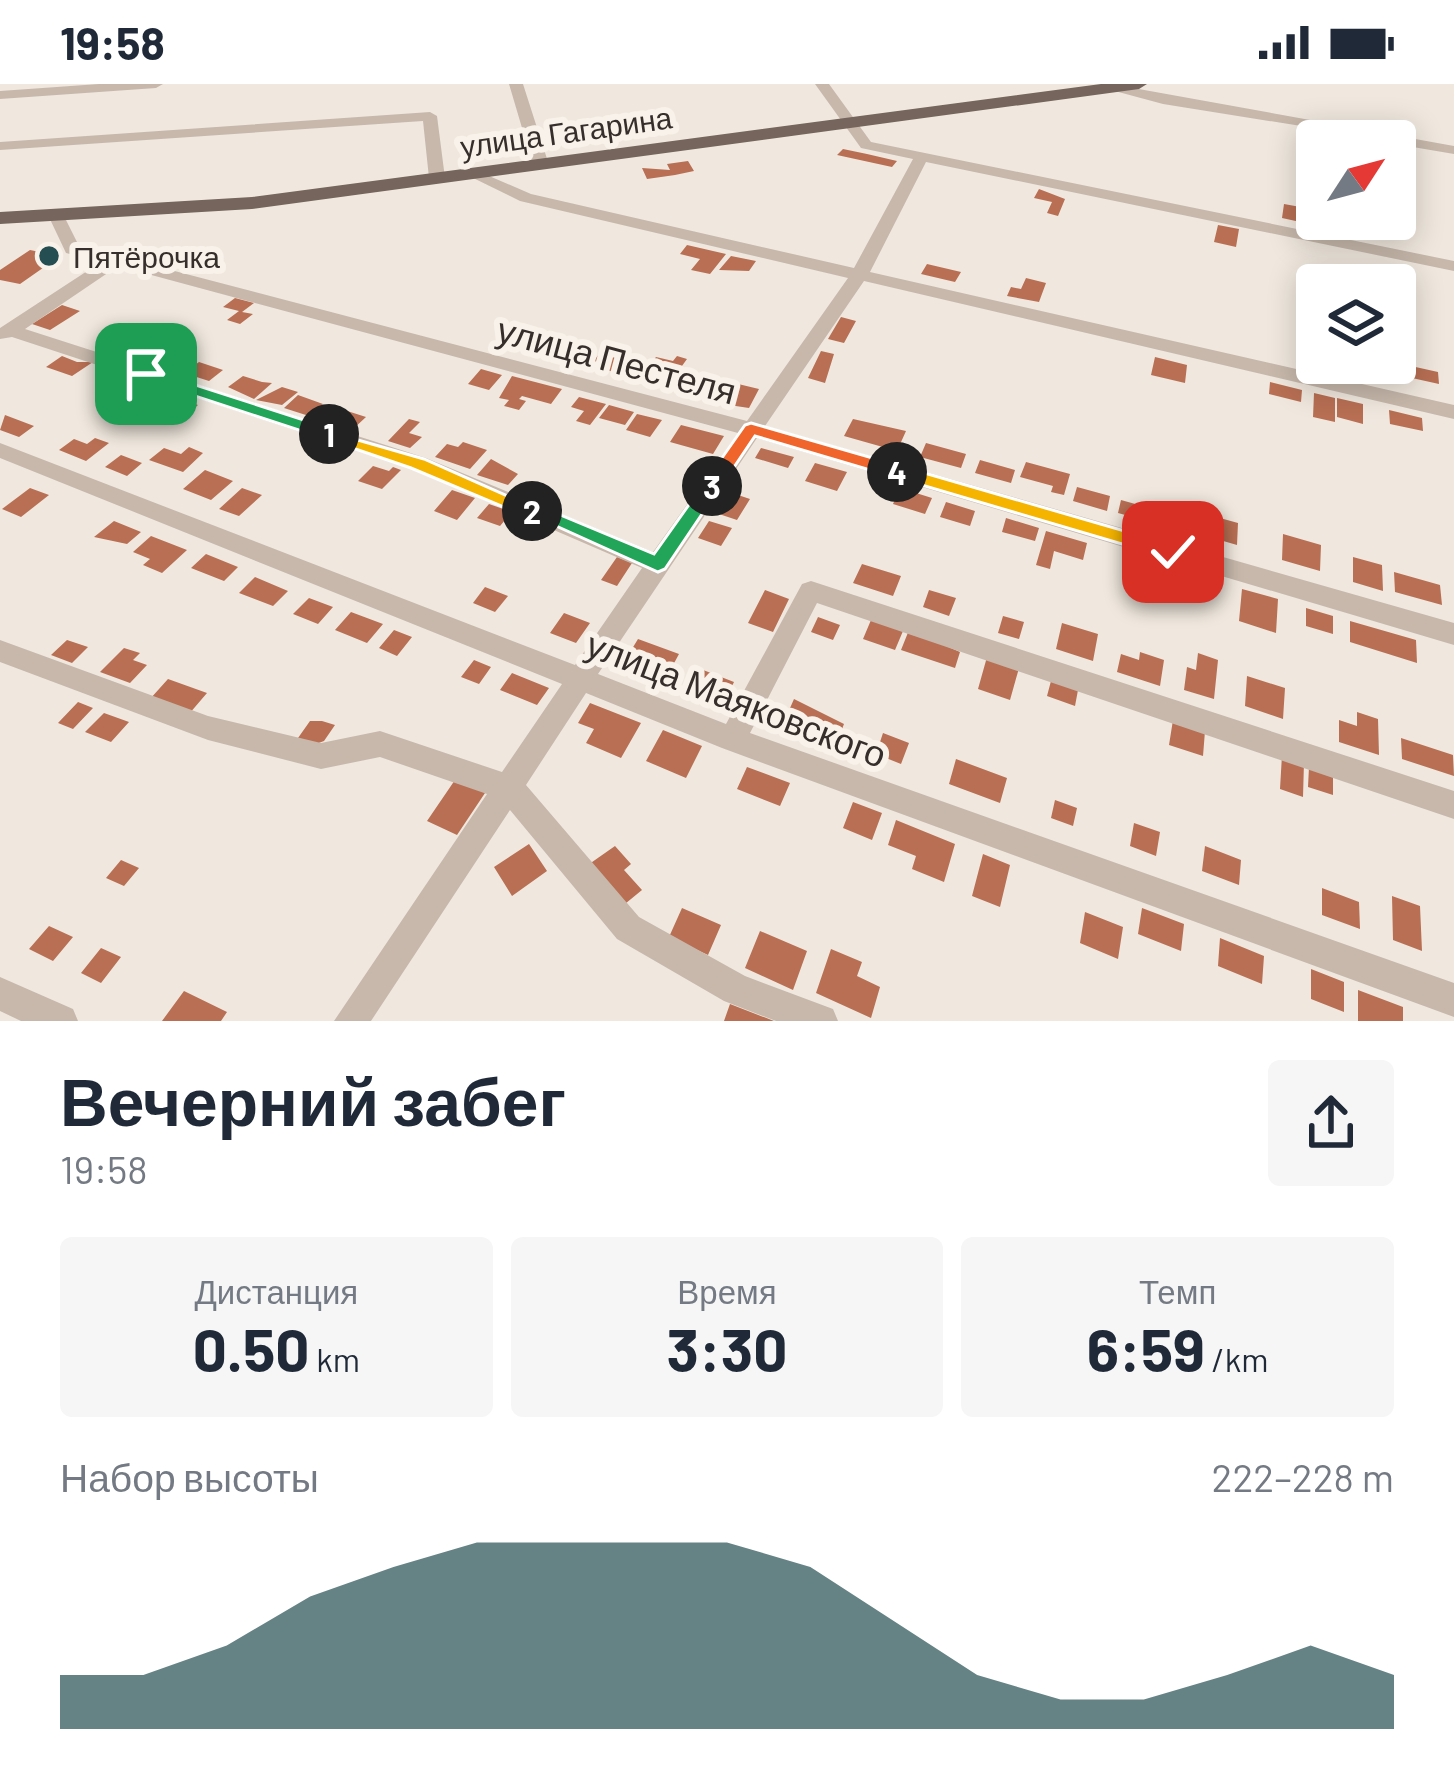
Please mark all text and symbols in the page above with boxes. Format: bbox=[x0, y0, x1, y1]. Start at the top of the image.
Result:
text: 19:58 bbox=[60, 15, 165, 69]
street label: улица Гагарина bbox=[458, 98, 674, 164]
north arrow bbox=[1296, 120, 1416, 240]
map controls bbox=[1296, 120, 1416, 384]
place label: Пятёрочка bbox=[73, 238, 220, 274]
marker: Пятёрочка bbox=[36, 243, 62, 269]
button: layers bbox=[1296, 264, 1416, 384]
street label: улица Пестеля bbox=[493, 306, 741, 413]
pin bbox=[95, 323, 197, 425]
icon: arrive bbox=[113, 341, 179, 407]
pin: 1 bbox=[299, 404, 359, 464]
text: 1 bbox=[323, 414, 335, 454]
pin: 4 bbox=[867, 442, 927, 502]
text: 4 bbox=[887, 452, 907, 492]
pin: 3 bbox=[682, 456, 742, 516]
text: 3 bbox=[703, 466, 721, 506]
pin: 2 bbox=[502, 481, 562, 541]
text: 2 bbox=[523, 491, 541, 531]
pin bbox=[1122, 501, 1224, 603]
icon: check bbox=[1140, 519, 1206, 585]
street label: улица Маяковского bbox=[581, 621, 893, 776]
text: Вечерний забег bbox=[60, 1060, 566, 1139]
button: share bbox=[1268, 1060, 1394, 1186]
text: 19:58 bbox=[60, 1145, 148, 1192]
text: Дистанция bbox=[194, 1271, 358, 1311]
text: Время bbox=[677, 1271, 777, 1311]
text: Темп bbox=[1139, 1271, 1216, 1311]
text: 0.50 bbox=[193, 1312, 310, 1384]
text: 3:30 bbox=[667, 1312, 787, 1384]
text: 6:59 bbox=[1087, 1312, 1205, 1384]
text: km bbox=[310, 1339, 360, 1379]
text: /km bbox=[1205, 1339, 1269, 1379]
text: Набор высоты bbox=[60, 1453, 319, 1500]
text: 222–228 m bbox=[1212, 1453, 1394, 1500]

